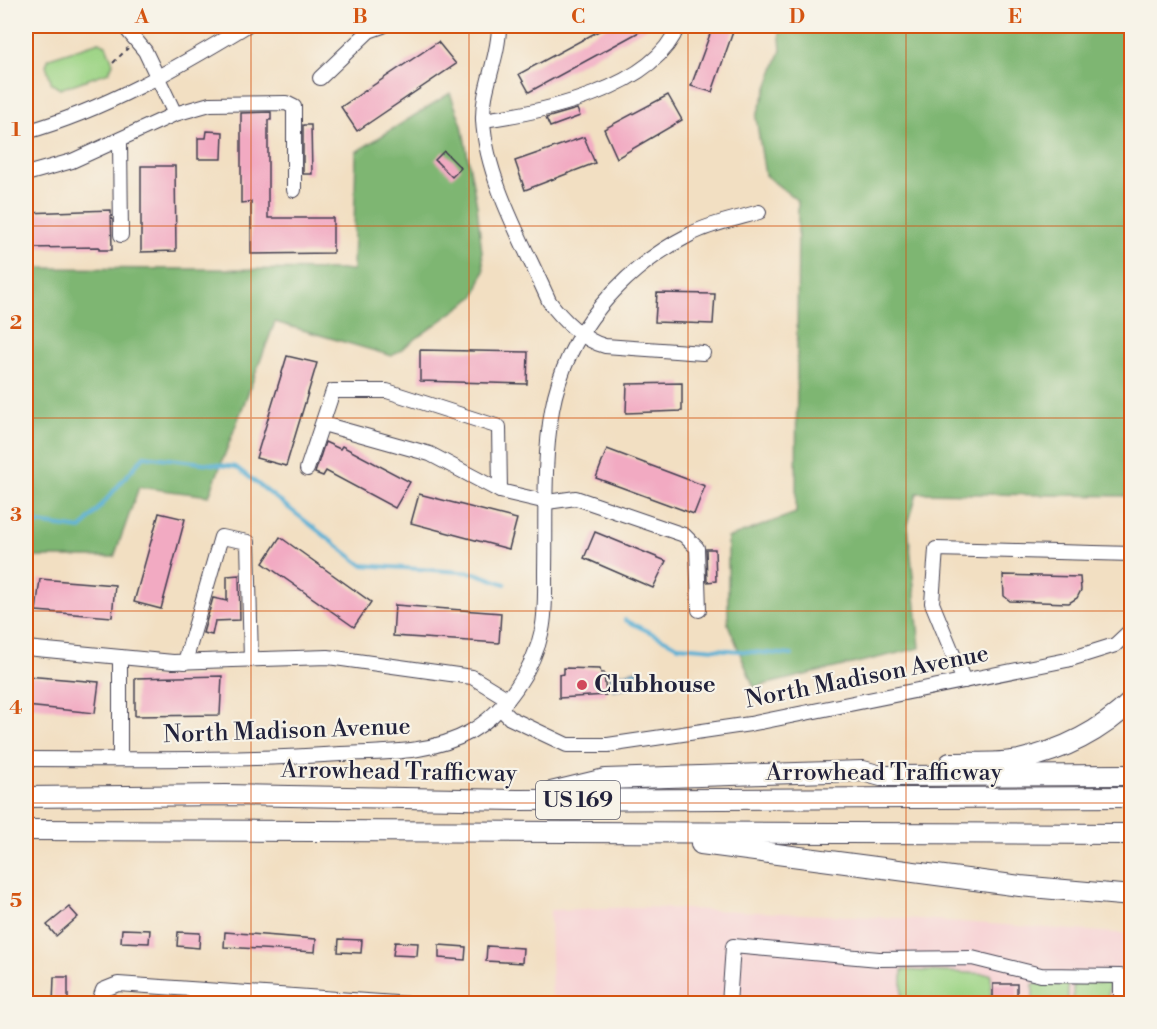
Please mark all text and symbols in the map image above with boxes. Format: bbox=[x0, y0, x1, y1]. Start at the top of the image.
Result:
text: A bbox=[134, 5, 150, 30]
text: B bbox=[352, 5, 368, 30]
text: C bbox=[571, 5, 585, 30]
text: D bbox=[789, 5, 805, 30]
text: E bbox=[1008, 5, 1022, 30]
text: 1 bbox=[11, 118, 21, 143]
text: 2 bbox=[10, 311, 22, 336]
text: 3 bbox=[10, 503, 22, 528]
street label: North Madison Avenue bbox=[743, 639, 991, 715]
place label: Clubhouse bbox=[594, 670, 716, 700]
marker: Clubhouse bbox=[575, 678, 589, 692]
text: 4 bbox=[9, 696, 23, 721]
street label: North Madison Avenue bbox=[163, 712, 411, 750]
street label: Arrowhead Trafficway bbox=[280, 755, 518, 789]
street label: Arrowhead Trafficway bbox=[765, 758, 1002, 788]
road number: US 169 bbox=[536, 781, 620, 819]
text: 5 bbox=[10, 889, 22, 914]

